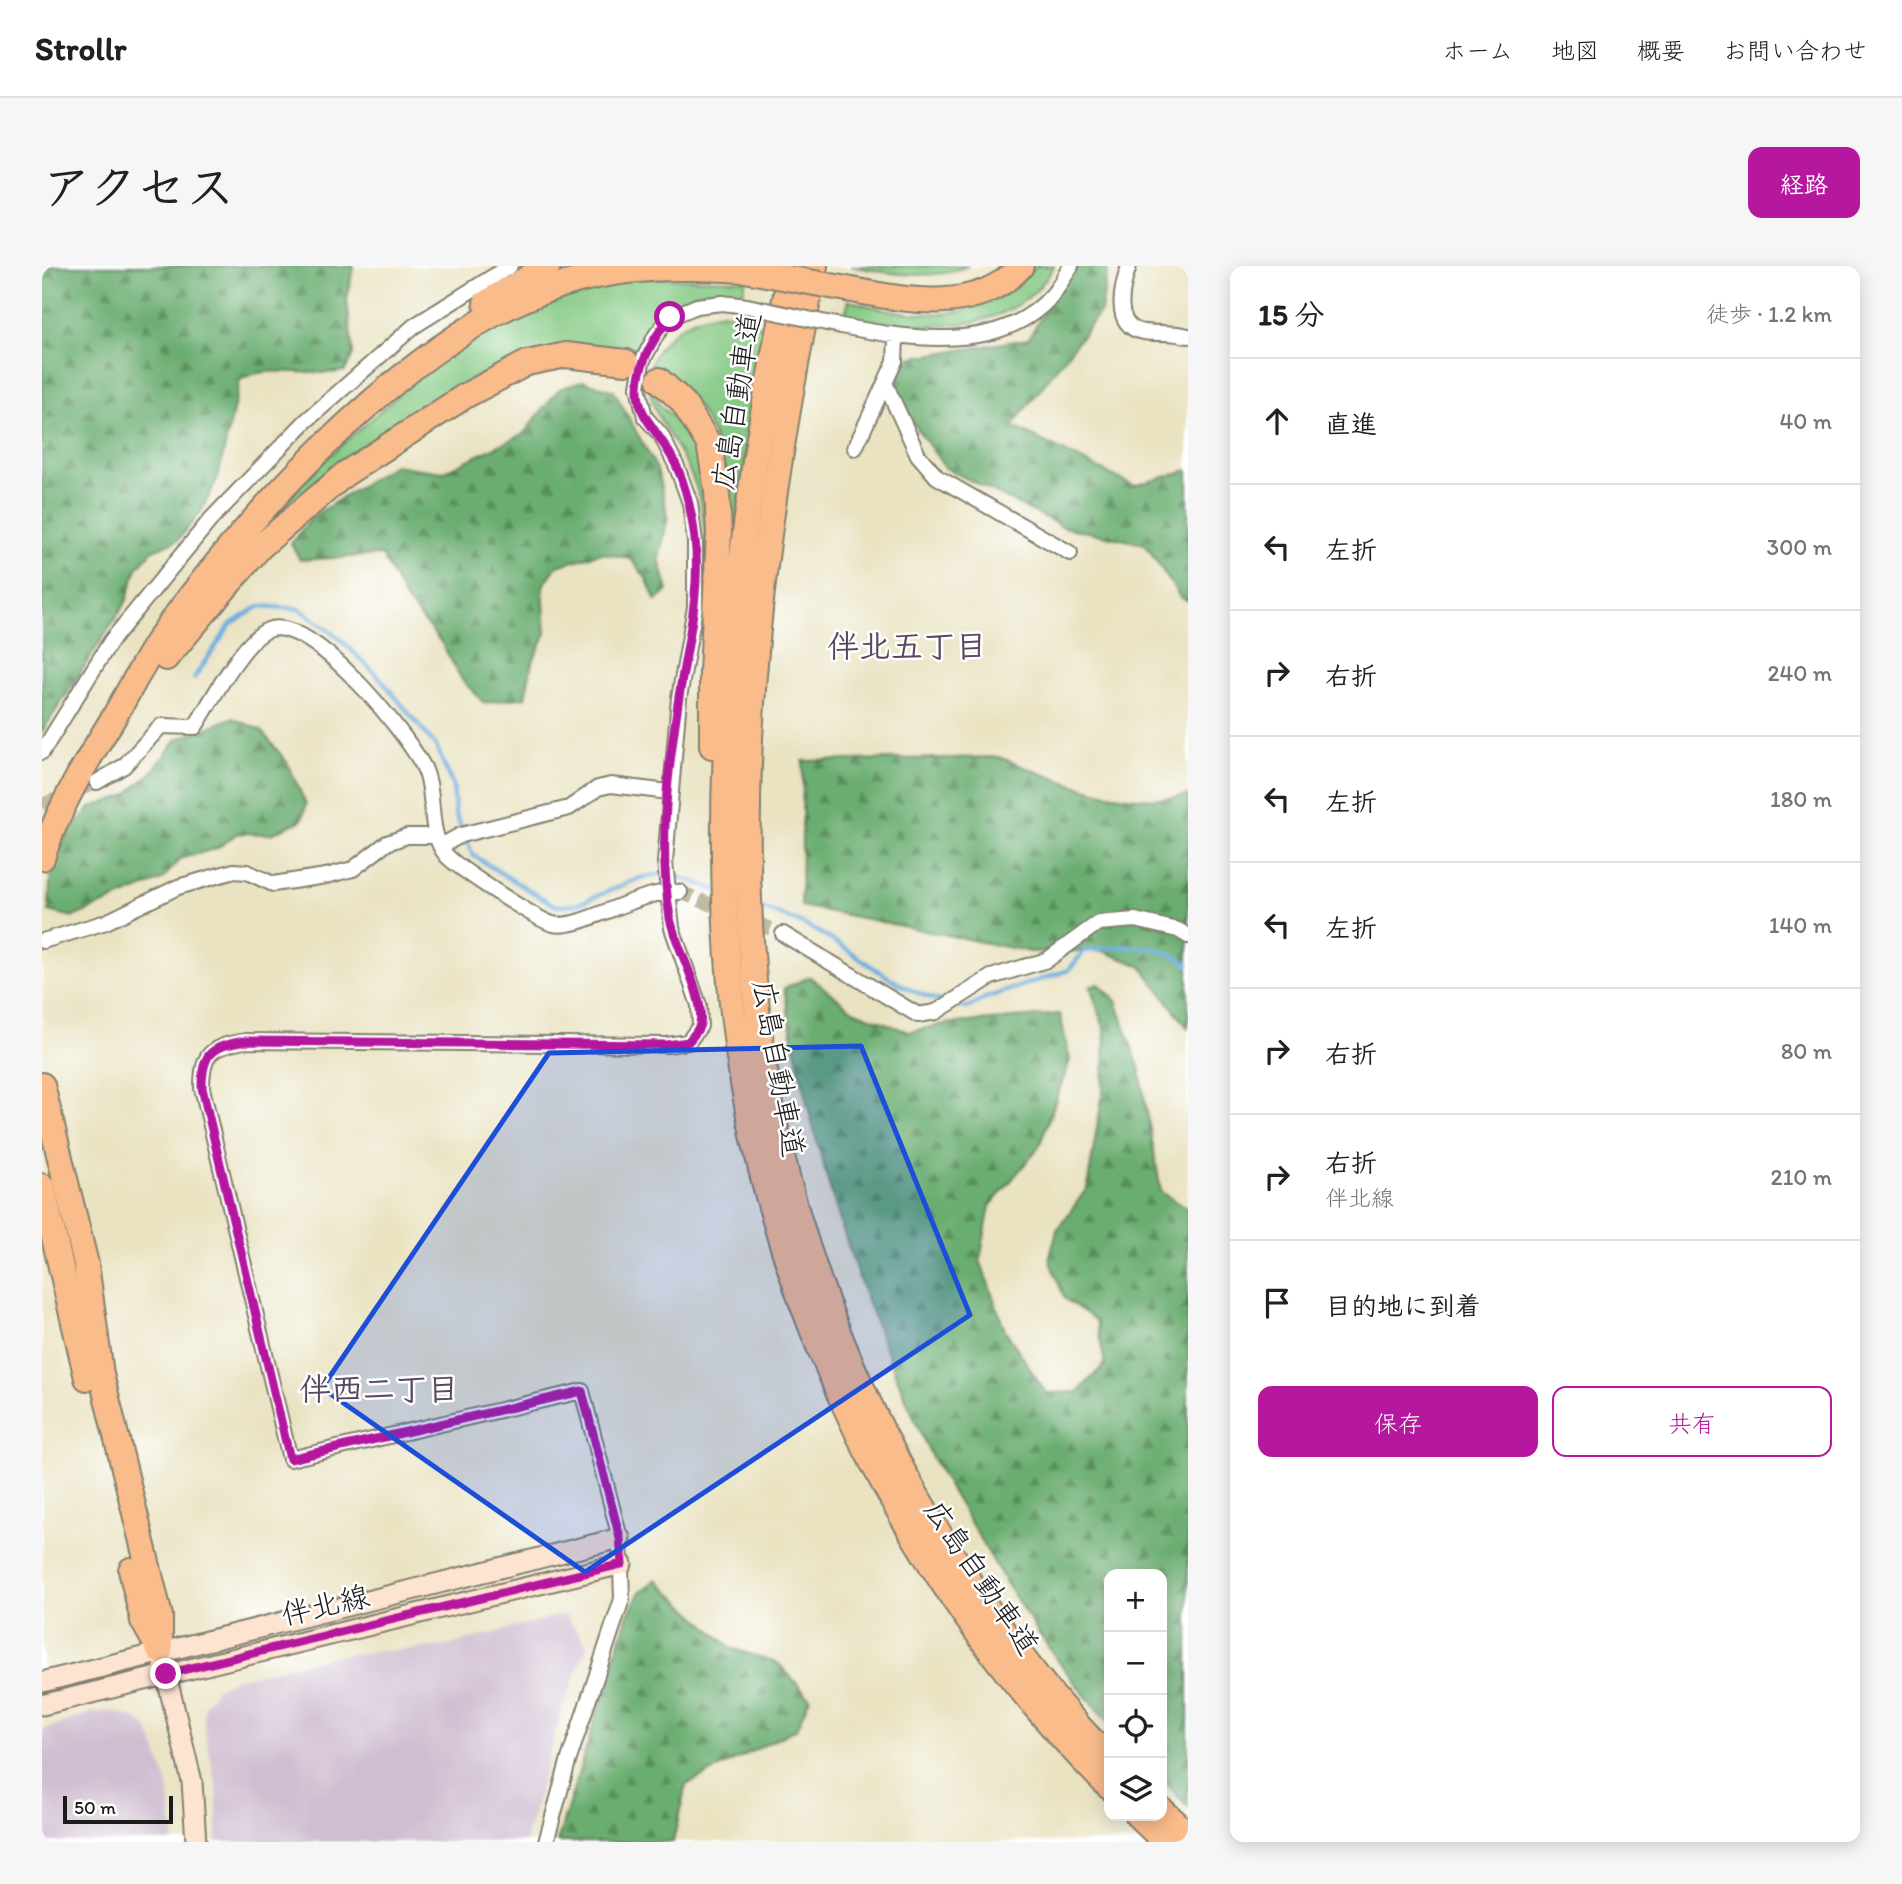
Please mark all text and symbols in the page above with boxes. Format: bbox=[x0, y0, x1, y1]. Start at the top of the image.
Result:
text: Strollr bbox=[35, 29, 126, 68]
text: ホーム bbox=[1442, 36, 1513, 65]
text: 地図 bbox=[1551, 36, 1599, 65]
text: 概要 bbox=[1637, 36, 1685, 65]
text: お問い合わせ bbox=[1723, 36, 1867, 65]
button: 経路 bbox=[1748, 147, 1860, 218]
text: アクセス bbox=[42, 157, 235, 216]
text: 15 分 bbox=[1258, 296, 1324, 333]
text: 徒歩 · 1.2 km bbox=[1706, 300, 1832, 328]
route start bbox=[654, 301, 685, 332]
street label: 広島自動車道 bbox=[704, 309, 768, 493]
icon: ahead bbox=[1258, 402, 1296, 440]
text: 40 m bbox=[1779, 407, 1832, 435]
text: 直進 bbox=[1325, 408, 1377, 440]
icon: left bbox=[1258, 528, 1296, 566]
text: 300 m bbox=[1767, 533, 1832, 561]
text: 左折 bbox=[1325, 534, 1377, 566]
district label: 伴北五丁目 bbox=[827, 627, 987, 665]
icon: right bbox=[1258, 654, 1296, 692]
text: 240 m bbox=[1767, 659, 1832, 687]
text: 右折 bbox=[1325, 660, 1377, 692]
icon: left bbox=[1258, 780, 1296, 818]
text: 180 m bbox=[1770, 785, 1832, 813]
text: 左折 bbox=[1325, 786, 1377, 818]
icon: left bbox=[1258, 906, 1296, 944]
text: 140 m bbox=[1769, 911, 1832, 939]
text: 左折 bbox=[1325, 912, 1377, 944]
street label: 広島自動車道 bbox=[745, 976, 813, 1160]
icon: right bbox=[1258, 1032, 1296, 1070]
text: 80 m bbox=[1781, 1037, 1832, 1065]
text: 右折 bbox=[1325, 1038, 1377, 1070]
text: 右折 bbox=[1325, 1147, 1377, 1179]
icon: right bbox=[1258, 1158, 1296, 1196]
text: 210 m bbox=[1771, 1163, 1832, 1191]
text: 伴北線 bbox=[1325, 1184, 1394, 1212]
icon: arrive bbox=[1258, 1284, 1296, 1322]
text: 目的地に到着 bbox=[1325, 1290, 1481, 1322]
district label: 伴西二丁目 bbox=[299, 1370, 459, 1408]
button: 保存 bbox=[1258, 1386, 1538, 1457]
button: 共有 bbox=[1552, 1386, 1832, 1457]
street label: 広島自動車道 bbox=[916, 1492, 1048, 1662]
map controls bbox=[1104, 1569, 1167, 1821]
button: + bbox=[1104, 1569, 1167, 1632]
street label: 伴北線 bbox=[277, 1577, 373, 1633]
button: − bbox=[1104, 1632, 1167, 1695]
route end bbox=[150, 1658, 181, 1689]
button: locate bbox=[1104, 1695, 1167, 1758]
button: layers bbox=[1104, 1758, 1167, 1821]
scale bar bbox=[63, 1793, 173, 1825]
text: 50 m bbox=[74, 1796, 116, 1819]

